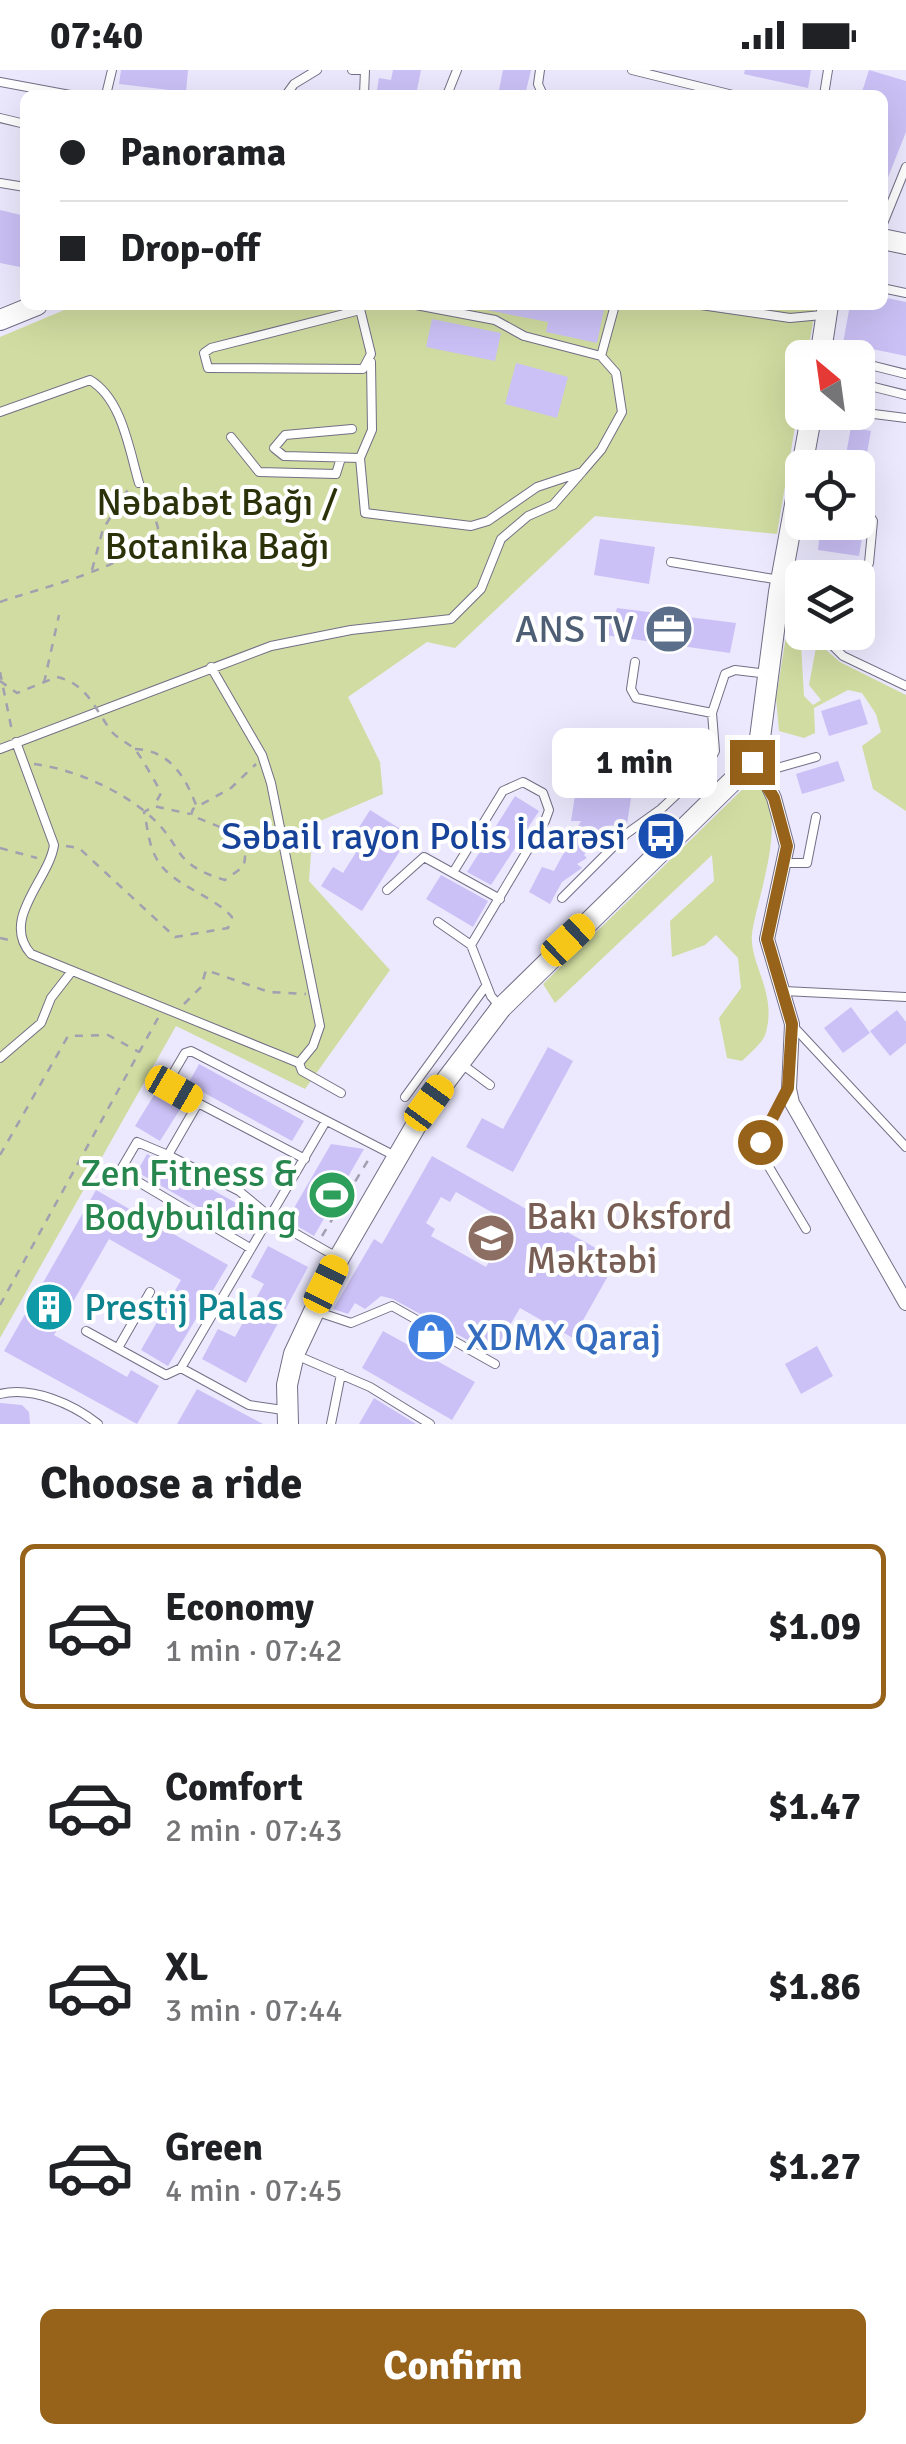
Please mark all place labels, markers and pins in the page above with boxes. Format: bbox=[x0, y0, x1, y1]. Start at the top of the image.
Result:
office icon: ANS TV bbox=[643, 603, 695, 655]
place label: ANS TV bbox=[515, 606, 634, 653]
bus stop icon: Səbail rayon Polis İdarəsi bbox=[635, 810, 687, 862]
place label: Səbail rayon Polis İdarəsi bbox=[221, 813, 626, 860]
place label: Zen Fitness & Bodybuilding bbox=[80, 1150, 297, 1241]
sports icon: Zen Fitness & Bodybuilding bbox=[306, 1169, 358, 1221]
place label: Bakı Oksford Məktəbi bbox=[526, 1193, 732, 1284]
school or university icon: Bakı Oksford Məktəbi bbox=[465, 1212, 517, 1264]
building icon: Prestij Palas bbox=[23, 1281, 75, 1333]
place label: Prestij Palas bbox=[84, 1284, 284, 1331]
shop icon: XDMX Qaraj bbox=[405, 1311, 457, 1363]
place label: XDMX Qaraj bbox=[466, 1314, 661, 1361]

